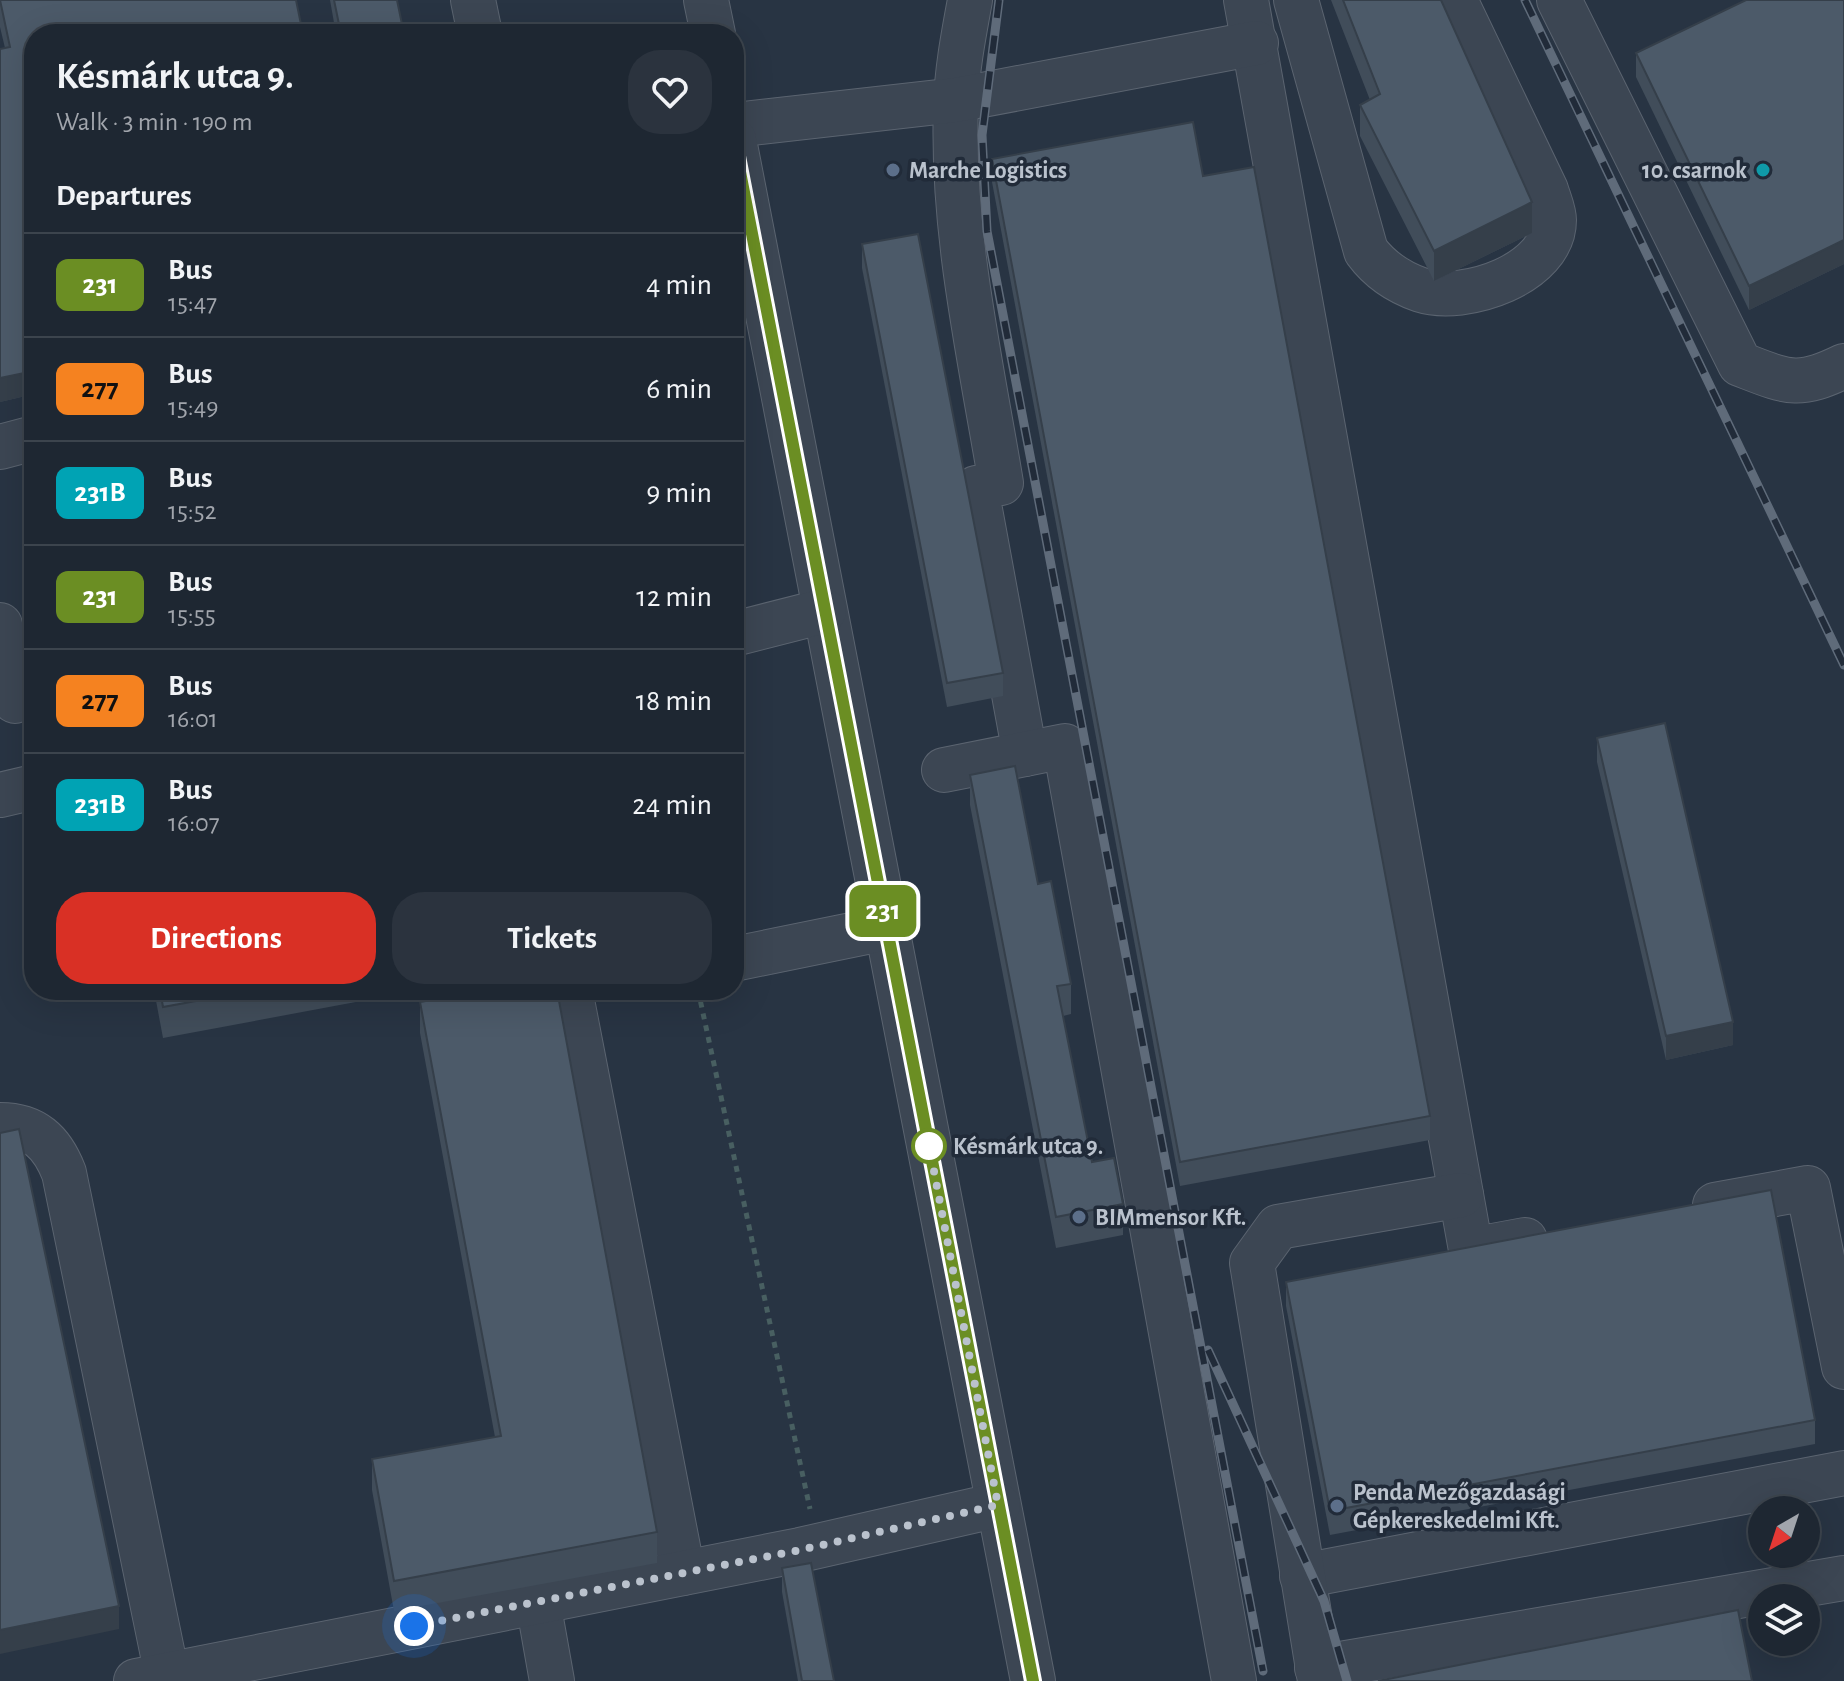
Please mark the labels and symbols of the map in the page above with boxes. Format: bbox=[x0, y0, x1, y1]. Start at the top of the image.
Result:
place label: Marche Logistics bbox=[909, 159, 1067, 183]
place label: 10. csarnok bbox=[1642, 159, 1747, 183]
marker: Marche Logistics bbox=[884, 161, 902, 179]
marker: 10. csarnok bbox=[1754, 161, 1772, 179]
line badge: 231 bbox=[837, 885, 929, 937]
marker: Késmárk utca 9. bbox=[912, 1129, 946, 1163]
place label: Késmárk utca 9. bbox=[953, 1135, 1103, 1159]
place label: BIMmensor Kft. bbox=[1095, 1206, 1246, 1230]
marker: BIMmensor Kft. bbox=[1070, 1208, 1088, 1226]
place label: Penda Mezőgazdasági Gépkereskedelmi Kft. bbox=[1353, 1481, 1566, 1533]
north arrow bbox=[1748, 1496, 1820, 1568]
marker: Penda Mezőgazdasági Gépkereskedelmi Kft. bbox=[1328, 1497, 1346, 1515]
your location bbox=[394, 1606, 434, 1646]

